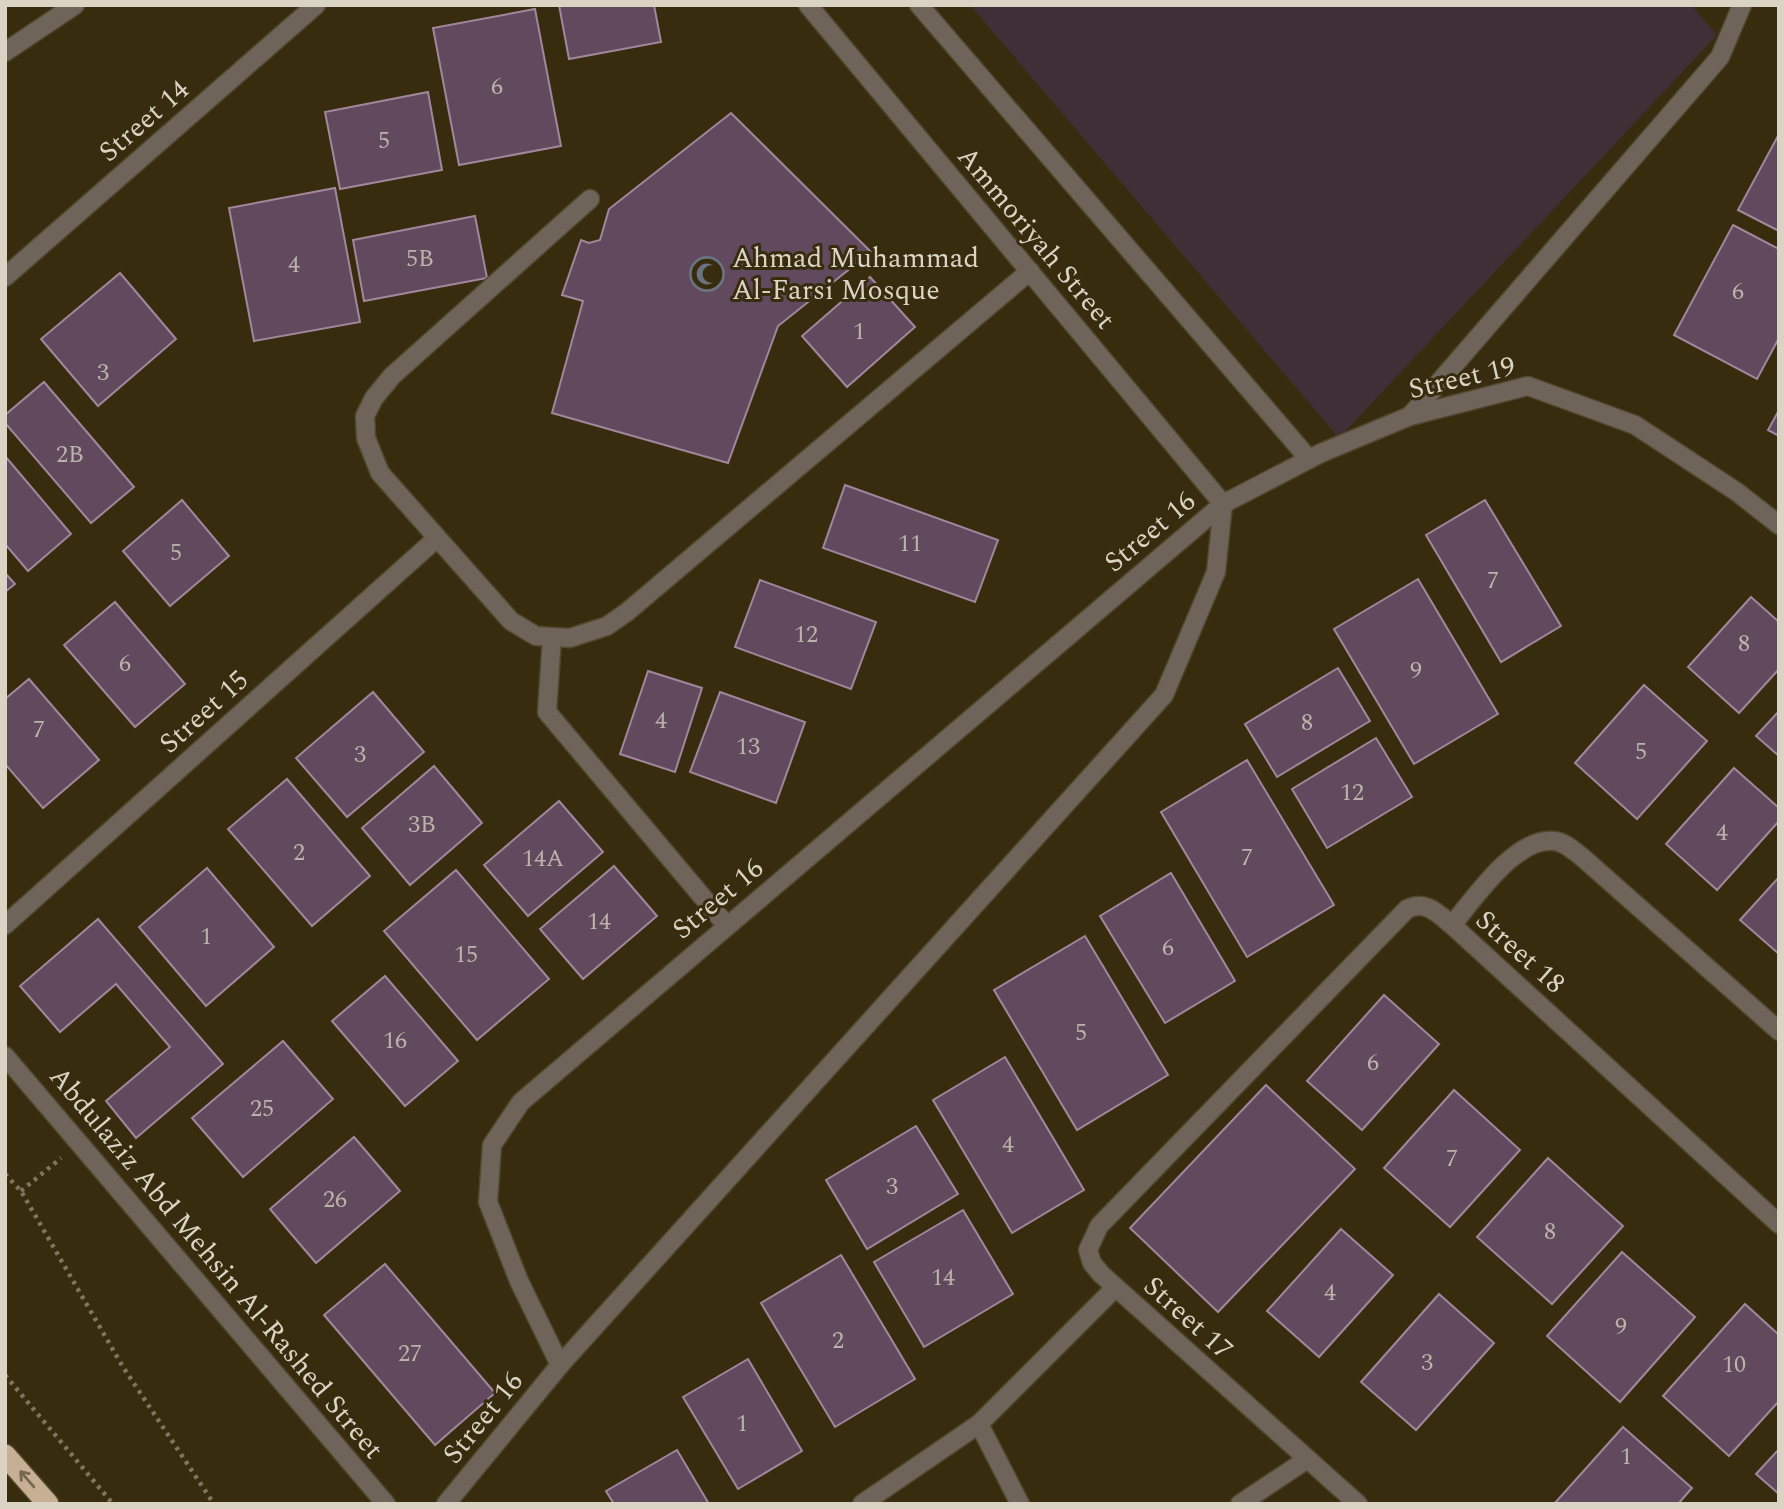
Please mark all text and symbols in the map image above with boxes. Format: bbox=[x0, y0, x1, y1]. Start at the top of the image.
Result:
street label: Street 14 bbox=[89, 69, 199, 173]
house number: 6 bbox=[491, 69, 503, 105]
house number: 5 bbox=[378, 123, 390, 159]
street label: Ammoriyah Street bbox=[946, 137, 1126, 339]
place label: Ahmad Muhammad Al-Farsi Mosque bbox=[732, 237, 979, 312]
house number: 5B bbox=[406, 241, 434, 277]
house number: 4 bbox=[288, 247, 300, 283]
mosque icon: Ahmad Muhammad Al-Farsi Mosque bbox=[688, 255, 726, 293]
house number: 6 bbox=[1732, 274, 1744, 310]
house number: 1 bbox=[853, 314, 865, 350]
street label: Street 19 bbox=[1404, 345, 1520, 411]
house number: 3 bbox=[97, 355, 109, 391]
house number: 2B bbox=[56, 437, 84, 473]
street label: Street 16 bbox=[1095, 481, 1205, 583]
house number: 11 bbox=[898, 526, 922, 562]
house number: 5 bbox=[170, 535, 182, 571]
house number: 7 bbox=[1487, 563, 1499, 599]
house number: 12 bbox=[794, 617, 818, 653]
house number: 8 bbox=[1738, 626, 1750, 662]
house number: 6 bbox=[119, 646, 131, 682]
house number: 9 bbox=[1410, 653, 1422, 689]
street label: Street 15 bbox=[149, 660, 259, 764]
house number: 4 bbox=[655, 703, 667, 739]
house number: 8 bbox=[1301, 705, 1313, 741]
house number: 7 bbox=[33, 712, 45, 748]
house number: 13 bbox=[736, 729, 760, 765]
house number: 5 bbox=[1635, 734, 1647, 770]
house number: 3 bbox=[354, 737, 366, 773]
house number: 12 bbox=[1340, 775, 1364, 811]
house number: 3B bbox=[408, 807, 436, 843]
house number: 4 bbox=[1716, 815, 1728, 851]
house number: 2 bbox=[293, 835, 305, 871]
house number: 7 bbox=[1241, 840, 1253, 876]
house number: 14A bbox=[522, 841, 564, 877]
street label: Street 16 bbox=[663, 848, 773, 950]
street label: Street 18 bbox=[1465, 900, 1575, 1004]
house number: 14 bbox=[587, 904, 611, 940]
house number: 1 bbox=[200, 919, 212, 955]
house number: 6 bbox=[1162, 930, 1174, 966]
house number: 15 bbox=[454, 937, 478, 973]
house number: 5 bbox=[1075, 1015, 1087, 1051]
house number: 16 bbox=[383, 1023, 407, 1059]
house number: 6 bbox=[1367, 1045, 1379, 1081]
street label: Abdulaziz Abd Mehsin Al-Rashed Street bbox=[38, 1057, 394, 1469]
house number: 25 bbox=[250, 1091, 274, 1127]
house number: 4 bbox=[1002, 1127, 1014, 1163]
house number: 7 bbox=[1446, 1141, 1458, 1177]
house number: 3 bbox=[886, 1169, 898, 1205]
house number: 26 bbox=[323, 1182, 347, 1218]
house number: 8 bbox=[1544, 1214, 1556, 1250]
house number: 14 bbox=[931, 1260, 955, 1296]
street label: Street 17 bbox=[1133, 1266, 1243, 1370]
house number: 4 bbox=[1324, 1275, 1336, 1311]
house number: 9 bbox=[1615, 1309, 1627, 1345]
house number: 2 bbox=[832, 1323, 844, 1359]
house number: 27 bbox=[398, 1336, 422, 1372]
house number: 3 bbox=[1421, 1345, 1433, 1381]
house number: 10 bbox=[1722, 1347, 1746, 1383]
street label: Street 16 bbox=[432, 1362, 534, 1474]
house number: 1 bbox=[736, 1406, 748, 1442]
house number: 1 bbox=[1620, 1439, 1632, 1475]
one-way arrow bbox=[19, 1471, 35, 1489]

